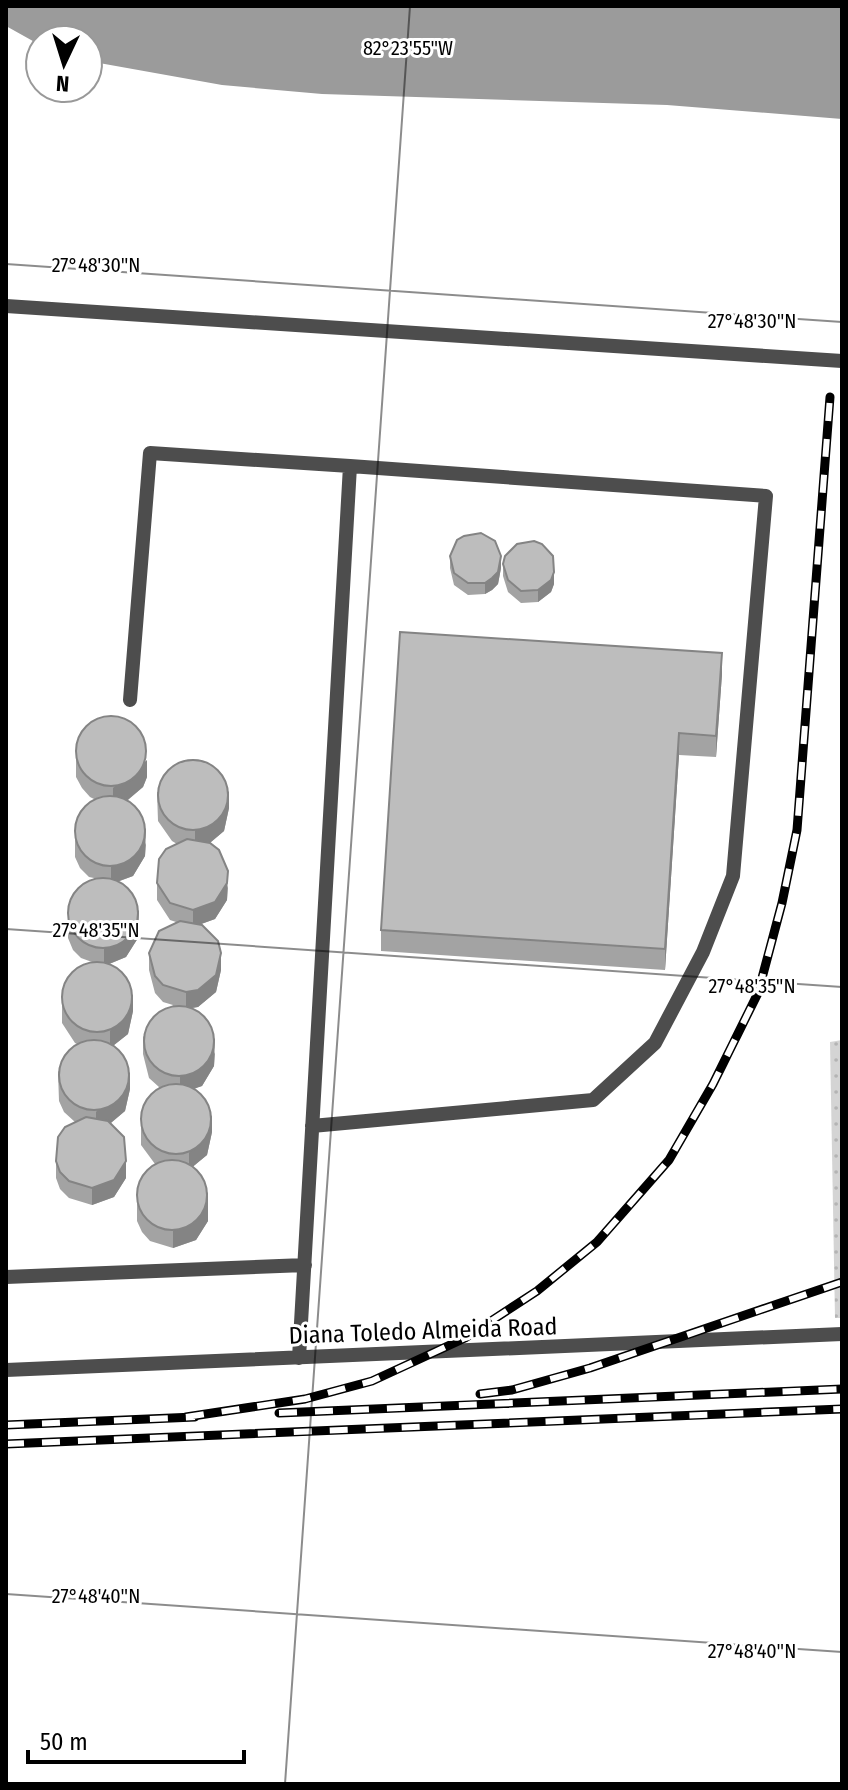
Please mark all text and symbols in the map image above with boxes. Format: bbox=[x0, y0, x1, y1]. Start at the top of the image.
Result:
north arrow bbox=[24, 24, 104, 104]
text: 82°23'55"W bbox=[363, 36, 453, 60]
text: N bbox=[55, 70, 70, 97]
text: 27°48'30"N bbox=[52, 253, 140, 277]
text: 27°48'30"N bbox=[708, 309, 796, 333]
text: 27°48'35"N bbox=[52, 918, 140, 942]
text: 27°48'35"N bbox=[708, 974, 796, 998]
street label: Diana Toledo Almeida Road bbox=[288, 1312, 558, 1350]
text: 27°48'40"N bbox=[52, 1584, 140, 1608]
text: 27°48'40"N bbox=[708, 1639, 796, 1663]
scale bar bbox=[28, 1714, 244, 1764]
text: 50 m bbox=[40, 1728, 88, 1756]

